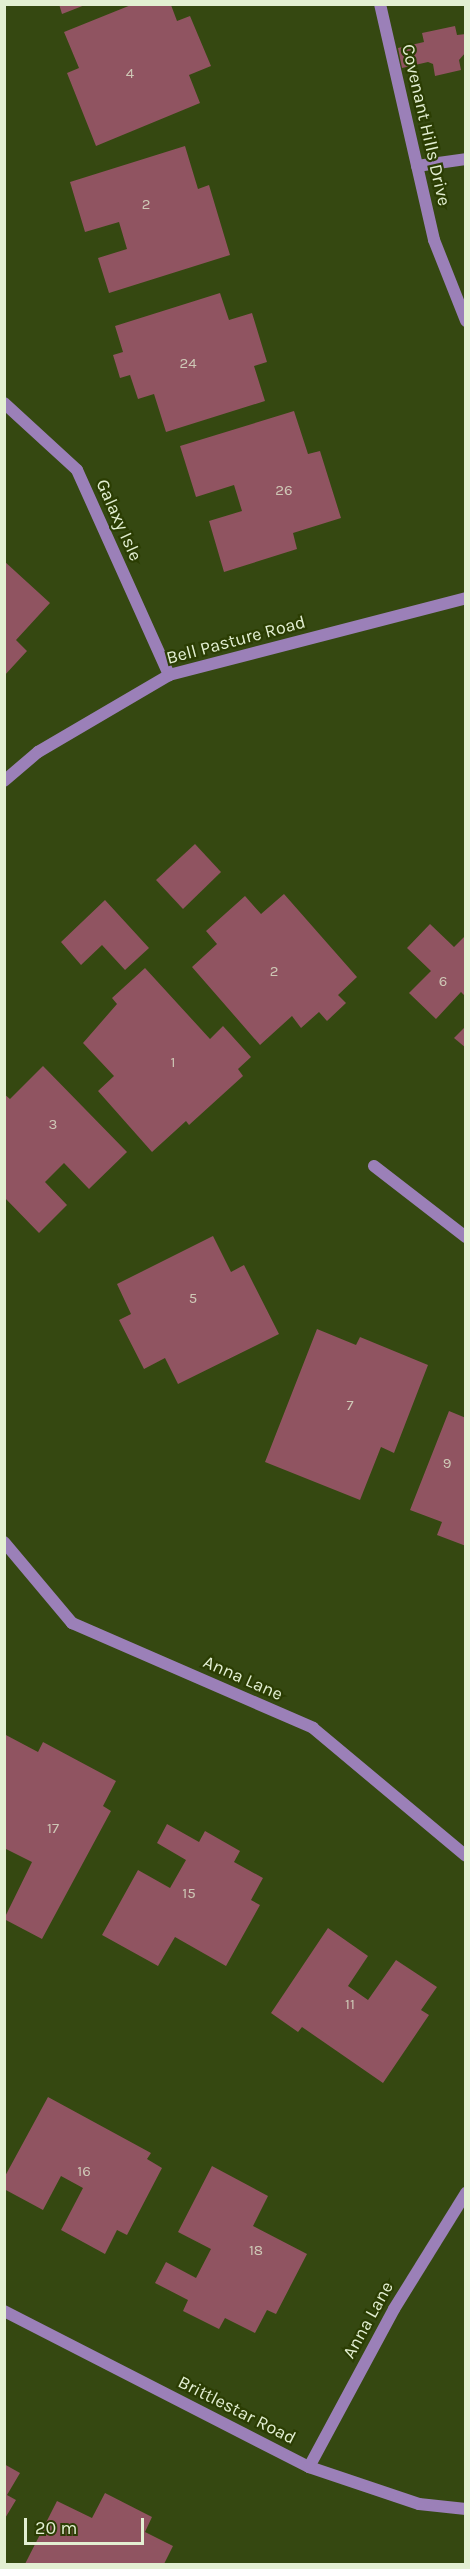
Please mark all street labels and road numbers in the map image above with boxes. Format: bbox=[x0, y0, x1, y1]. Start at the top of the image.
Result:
street label: Covenant Hills Drive bbox=[397, 42, 455, 208]
street label: Galaxy Isle bbox=[91, 476, 147, 564]
street label: Bell Pasture Road bbox=[164, 611, 308, 669]
street label: Anna Lane bbox=[200, 1651, 286, 1705]
street label: Anna Lane bbox=[338, 2278, 398, 2362]
street label: Brittlestar Road bbox=[175, 2371, 299, 2449]

